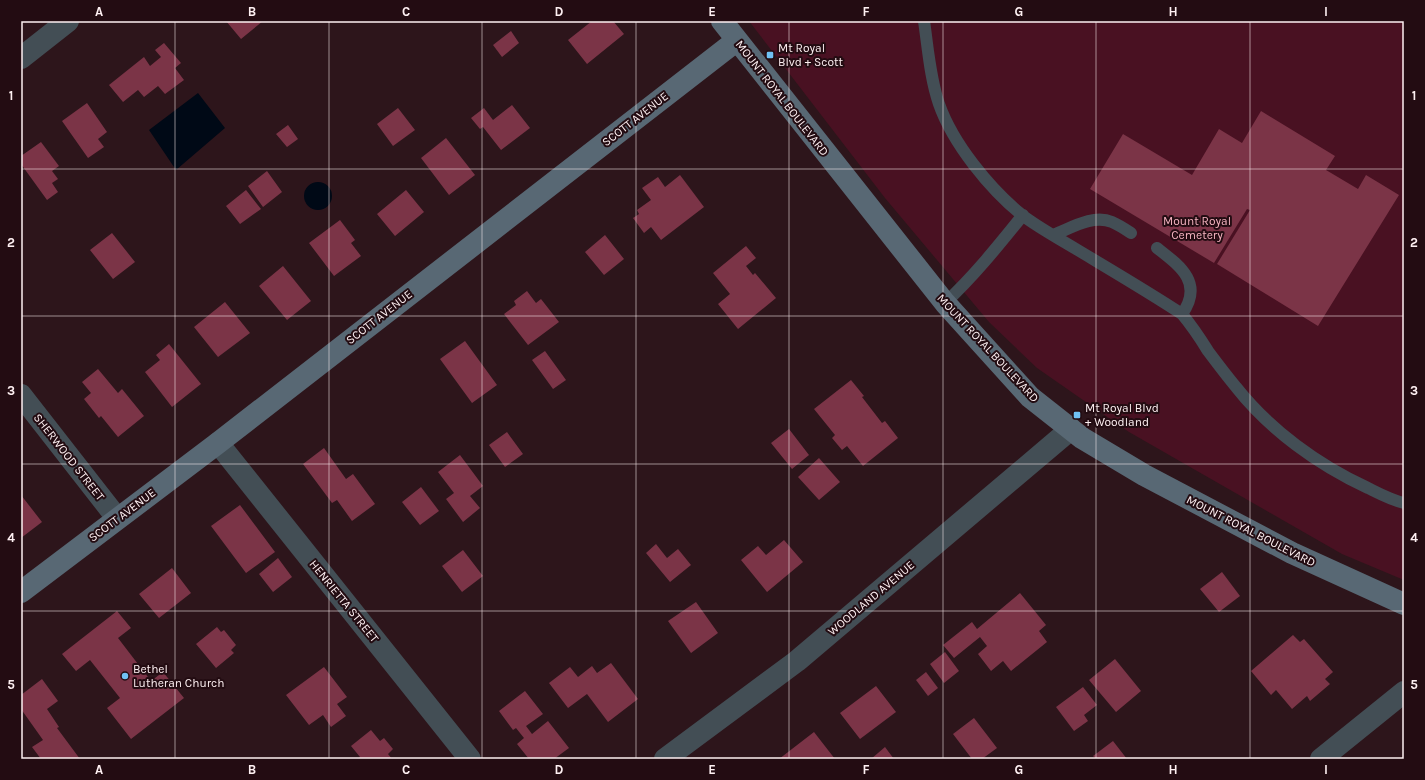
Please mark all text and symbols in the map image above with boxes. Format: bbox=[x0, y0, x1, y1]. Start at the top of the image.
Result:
text: A bbox=[95, 4, 103, 19]
text: B bbox=[248, 4, 256, 19]
text: C bbox=[402, 4, 410, 19]
text: D bbox=[555, 4, 564, 19]
text: E bbox=[708, 4, 716, 19]
text: F bbox=[862, 4, 870, 19]
text: G bbox=[1015, 4, 1023, 19]
text: H bbox=[1168, 4, 1178, 19]
text: I bbox=[1324, 4, 1328, 19]
street label: MOUNT ROYAL BOULEVARD bbox=[733, 37, 832, 159]
place label: Mt Royal Blvd + Scott bbox=[778, 41, 843, 69]
marker: Mt Royal Blvd + Scott bbox=[765, 50, 775, 60]
text: 1 bbox=[9, 88, 13, 103]
text: 1 bbox=[1412, 88, 1416, 103]
street label: SCOTT AVENUE bbox=[599, 89, 671, 149]
park label: Mount Royal Cemetery bbox=[1163, 214, 1231, 242]
text: 2 bbox=[7, 235, 15, 250]
text: 2 bbox=[1410, 235, 1418, 250]
street label: SCOTT AVENUE bbox=[343, 287, 415, 347]
street label: MOUNT ROYAL BOULEVARD bbox=[934, 291, 1042, 405]
text: 3 bbox=[7, 383, 15, 398]
text: 3 bbox=[1410, 383, 1418, 398]
place label: Mt Royal Blvd + Woodland bbox=[1085, 401, 1159, 429]
marker: Mt Royal Blvd + Woodland bbox=[1072, 410, 1082, 420]
street label: SHERWOOD STREET bbox=[31, 411, 107, 503]
street label: SCOTT AVENUE bbox=[86, 485, 158, 545]
street label: MOUNT ROYAL BOULEVARD bbox=[1184, 492, 1318, 570]
text: 4 bbox=[7, 530, 15, 545]
text: 4 bbox=[1410, 530, 1418, 545]
street label: HENRIETTA STREET bbox=[307, 557, 381, 645]
street label: WOODLAND AVENUE bbox=[825, 558, 917, 638]
place label: Bethel Lutheran Church bbox=[133, 662, 224, 690]
marker: Bethel Lutheran Church bbox=[120, 671, 130, 681]
text: 5 bbox=[7, 677, 15, 692]
text: 5 bbox=[1410, 677, 1418, 692]
text: A bbox=[95, 762, 103, 777]
text: B bbox=[248, 762, 256, 777]
text: C bbox=[402, 762, 410, 777]
text: D bbox=[555, 762, 564, 777]
text: E bbox=[708, 762, 716, 777]
text: F bbox=[862, 762, 870, 777]
text: G bbox=[1015, 762, 1023, 777]
text: H bbox=[1168, 762, 1178, 777]
text: I bbox=[1324, 762, 1328, 777]

